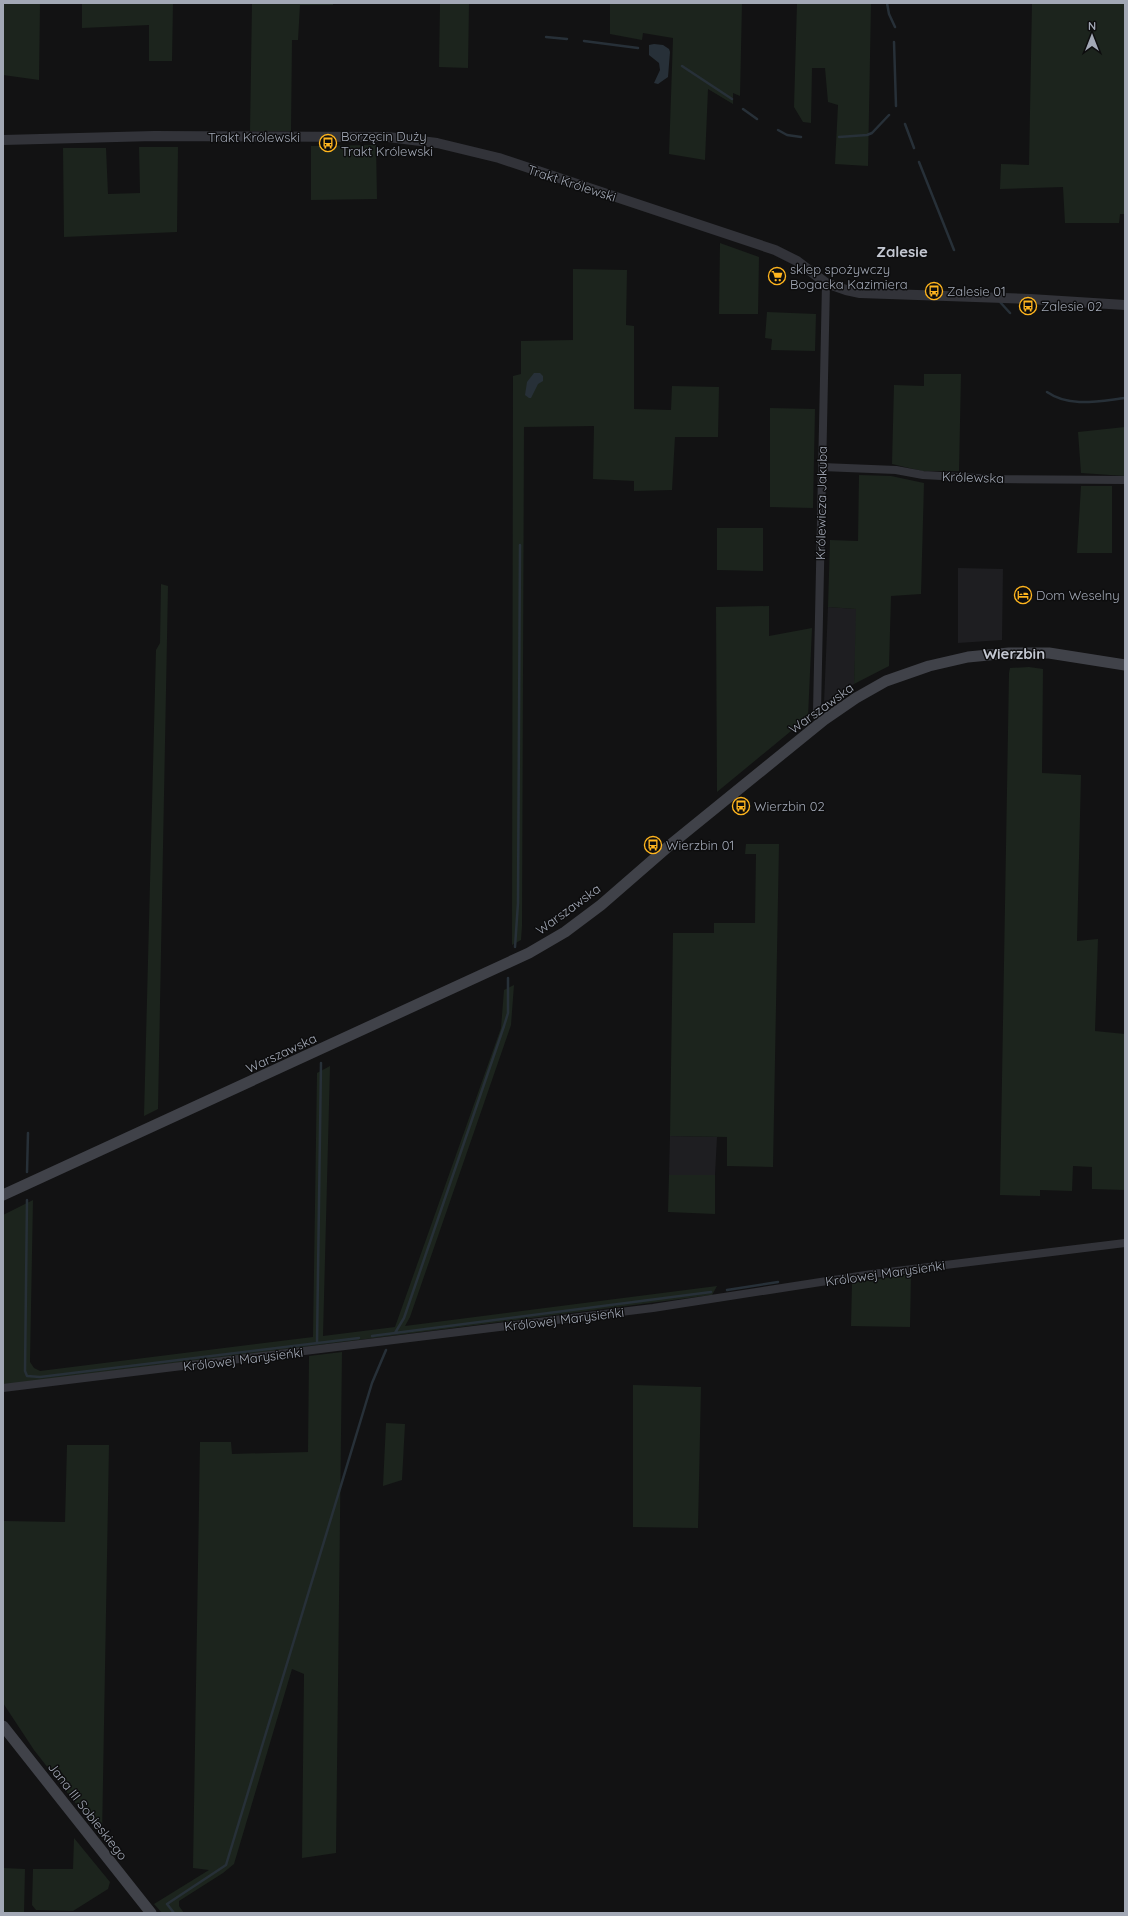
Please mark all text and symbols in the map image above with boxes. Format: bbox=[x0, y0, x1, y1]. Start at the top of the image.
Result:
north arrow bbox=[1072, 16, 1112, 56]
text: N bbox=[1088, 19, 1096, 33]
place label: Borzęcin Duży Trakt Królewski bbox=[341, 128, 433, 159]
street label: Trakt Królewski bbox=[208, 129, 300, 145]
bus stop icon: Borzęcin Duży Trakt Królewski bbox=[318, 133, 338, 153]
street label: Trakt Królewski bbox=[526, 161, 618, 205]
district label: Zalesie bbox=[876, 242, 928, 261]
place label: sklep spożywczy Bogacka Kazimiera bbox=[790, 261, 908, 292]
supermarket icon: sklep spożywczy Bogacka Kazimiera bbox=[767, 266, 787, 286]
bus stop icon: Zalesie 01 bbox=[924, 281, 944, 301]
place label: Zalesie 01 bbox=[947, 283, 1006, 299]
bus stop icon: Zalesie 02 bbox=[1018, 296, 1038, 316]
place label: Zalesie 02 bbox=[1041, 298, 1102, 314]
street label: Królewicza Jakuba bbox=[812, 446, 830, 560]
street label: Królewska bbox=[942, 468, 1004, 486]
hotel icon: Dom Weselny bbox=[1013, 585, 1033, 605]
place label: Dom Weselny bbox=[1036, 587, 1120, 603]
district label: Wierzbin bbox=[983, 644, 1045, 663]
street label: Warszawska bbox=[786, 679, 856, 737]
bus stop icon: Wierzbin 02 bbox=[731, 796, 751, 816]
place label: Wierzbin 02 bbox=[754, 798, 825, 814]
bus stop icon: Wierzbin 01 bbox=[643, 835, 663, 855]
place label: Wierzbin 01 bbox=[666, 837, 734, 853]
street label: Warszawska bbox=[533, 880, 603, 938]
street label: Warszawska bbox=[243, 1030, 319, 1076]
street label: Królowej Marysieńki bbox=[824, 1257, 946, 1289]
street label: Królowej Marysieńki bbox=[503, 1304, 625, 1334]
street label: Królowej Marysieńki bbox=[182, 1344, 304, 1374]
street label: Jana III Sobieskiego bbox=[45, 1759, 131, 1863]

